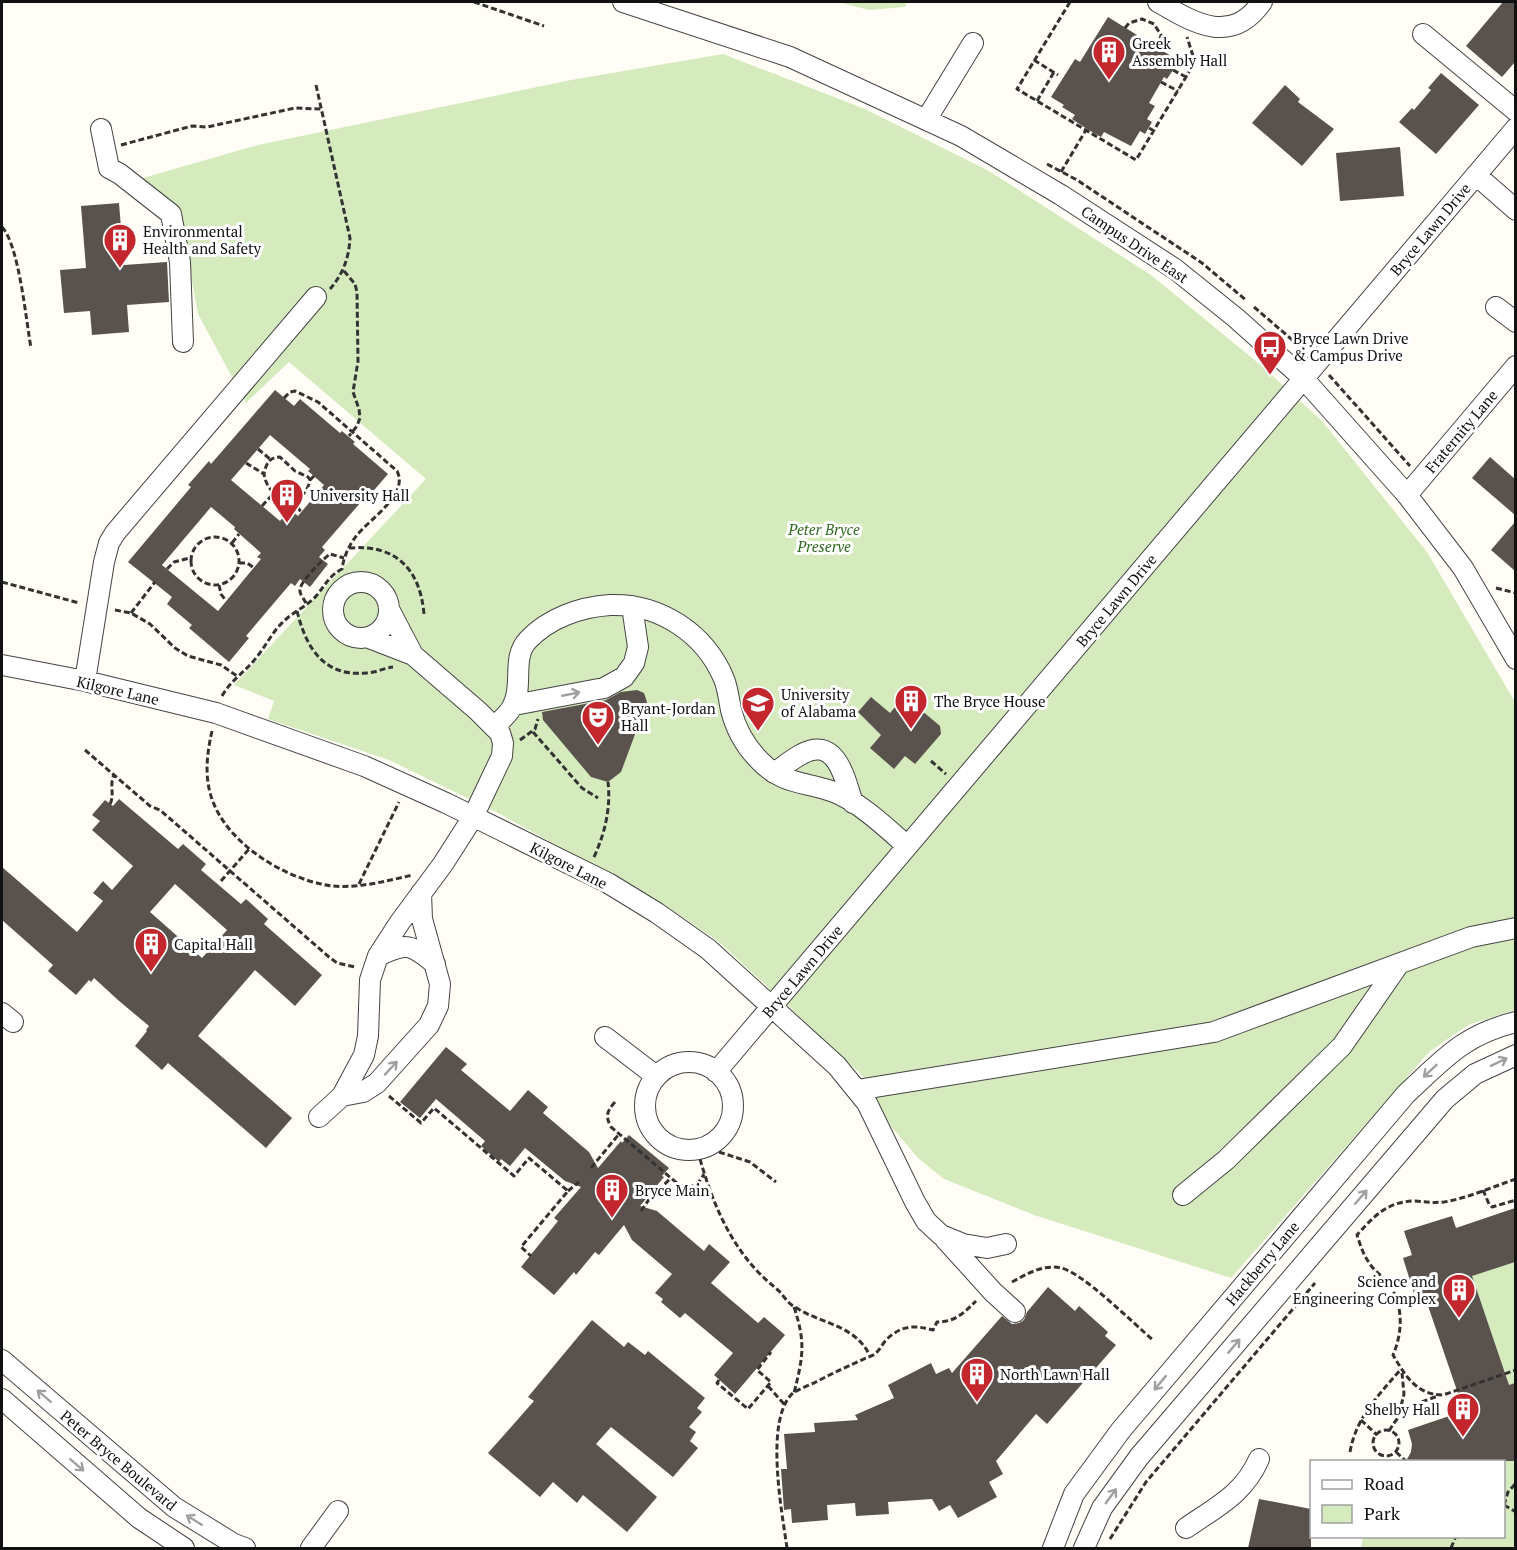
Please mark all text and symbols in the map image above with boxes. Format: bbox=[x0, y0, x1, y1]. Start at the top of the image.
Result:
place label: Greek Assembly Hall bbox=[1132, 33, 1227, 70]
building icon: Greek Assembly Hall bbox=[1091, 34, 1127, 81]
street label: Bryce Lawn Drive bbox=[1385, 178, 1475, 280]
street label: Campus Drive East bbox=[1078, 201, 1193, 288]
place label: Environmental Health and Safety bbox=[143, 221, 262, 258]
building icon: Environmental Health and Safety bbox=[102, 222, 138, 269]
place label: Bryce Lawn Drive & Campus Drive bbox=[1293, 328, 1409, 365]
bus stop icon: Bryce Lawn Drive & Campus Drive bbox=[1252, 329, 1288, 376]
street label: Fraternity Lane bbox=[1420, 385, 1502, 477]
building icon: University Hall bbox=[269, 477, 305, 524]
place label: University Hall bbox=[310, 485, 409, 505]
park label: Peter Bryce Preserve bbox=[787, 519, 860, 556]
street label: Bryce Lawn Drive bbox=[1071, 549, 1161, 651]
street label: Kilgore Lane bbox=[75, 671, 161, 709]
building icon: The Bryce House bbox=[893, 683, 929, 730]
place label: University of Alabama bbox=[781, 684, 857, 721]
school or university icon: University of Alabama bbox=[740, 685, 776, 732]
one-way arrow bbox=[561, 688, 580, 699]
place label: The Bryce House bbox=[934, 691, 1046, 711]
place label: Bryant-Jordan Hall bbox=[621, 698, 716, 735]
theatre icon: Bryant-Jordan Hall bbox=[580, 699, 616, 746]
street label: Kilgore Lane bbox=[527, 837, 611, 893]
street label: Bryce Lawn Drive bbox=[757, 920, 847, 1022]
building icon: Capital Hall bbox=[133, 926, 169, 973]
place label: Capital Hall bbox=[174, 934, 253, 954]
one-way arrow bbox=[1489, 1056, 1507, 1068]
one-way arrow bbox=[384, 1061, 398, 1076]
one-way arrow bbox=[1423, 1064, 1438, 1078]
building icon: Bryce Main bbox=[594, 1172, 630, 1219]
place label: Bryce Main bbox=[635, 1180, 710, 1200]
one-way arrow bbox=[1354, 1190, 1368, 1205]
street label: Hackberry Lane bbox=[1221, 1217, 1303, 1309]
place label: Science and Engineering Complex bbox=[1293, 1271, 1436, 1308]
building icon: Science and Engineering Complex bbox=[1441, 1272, 1477, 1319]
one-way arrow bbox=[1227, 1339, 1241, 1354]
building icon: North Lawn Hall bbox=[959, 1356, 995, 1403]
place label: North Lawn Hall bbox=[1000, 1364, 1110, 1384]
one-way arrow bbox=[1153, 1375, 1167, 1390]
one-way arrow bbox=[37, 1389, 52, 1403]
building icon: Shelby Hall bbox=[1445, 1391, 1481, 1438]
place label: Shelby Hall bbox=[1364, 1399, 1440, 1419]
street label: Peter Bryce Boulevard bbox=[57, 1405, 181, 1515]
one-way arrow bbox=[69, 1458, 84, 1472]
legend bbox=[1310, 1460, 1505, 1538]
text: Road bbox=[1364, 1471, 1404, 1495]
one-way arrow bbox=[1104, 1489, 1117, 1505]
text: Park bbox=[1364, 1501, 1401, 1525]
one-way arrow bbox=[186, 1513, 203, 1525]

